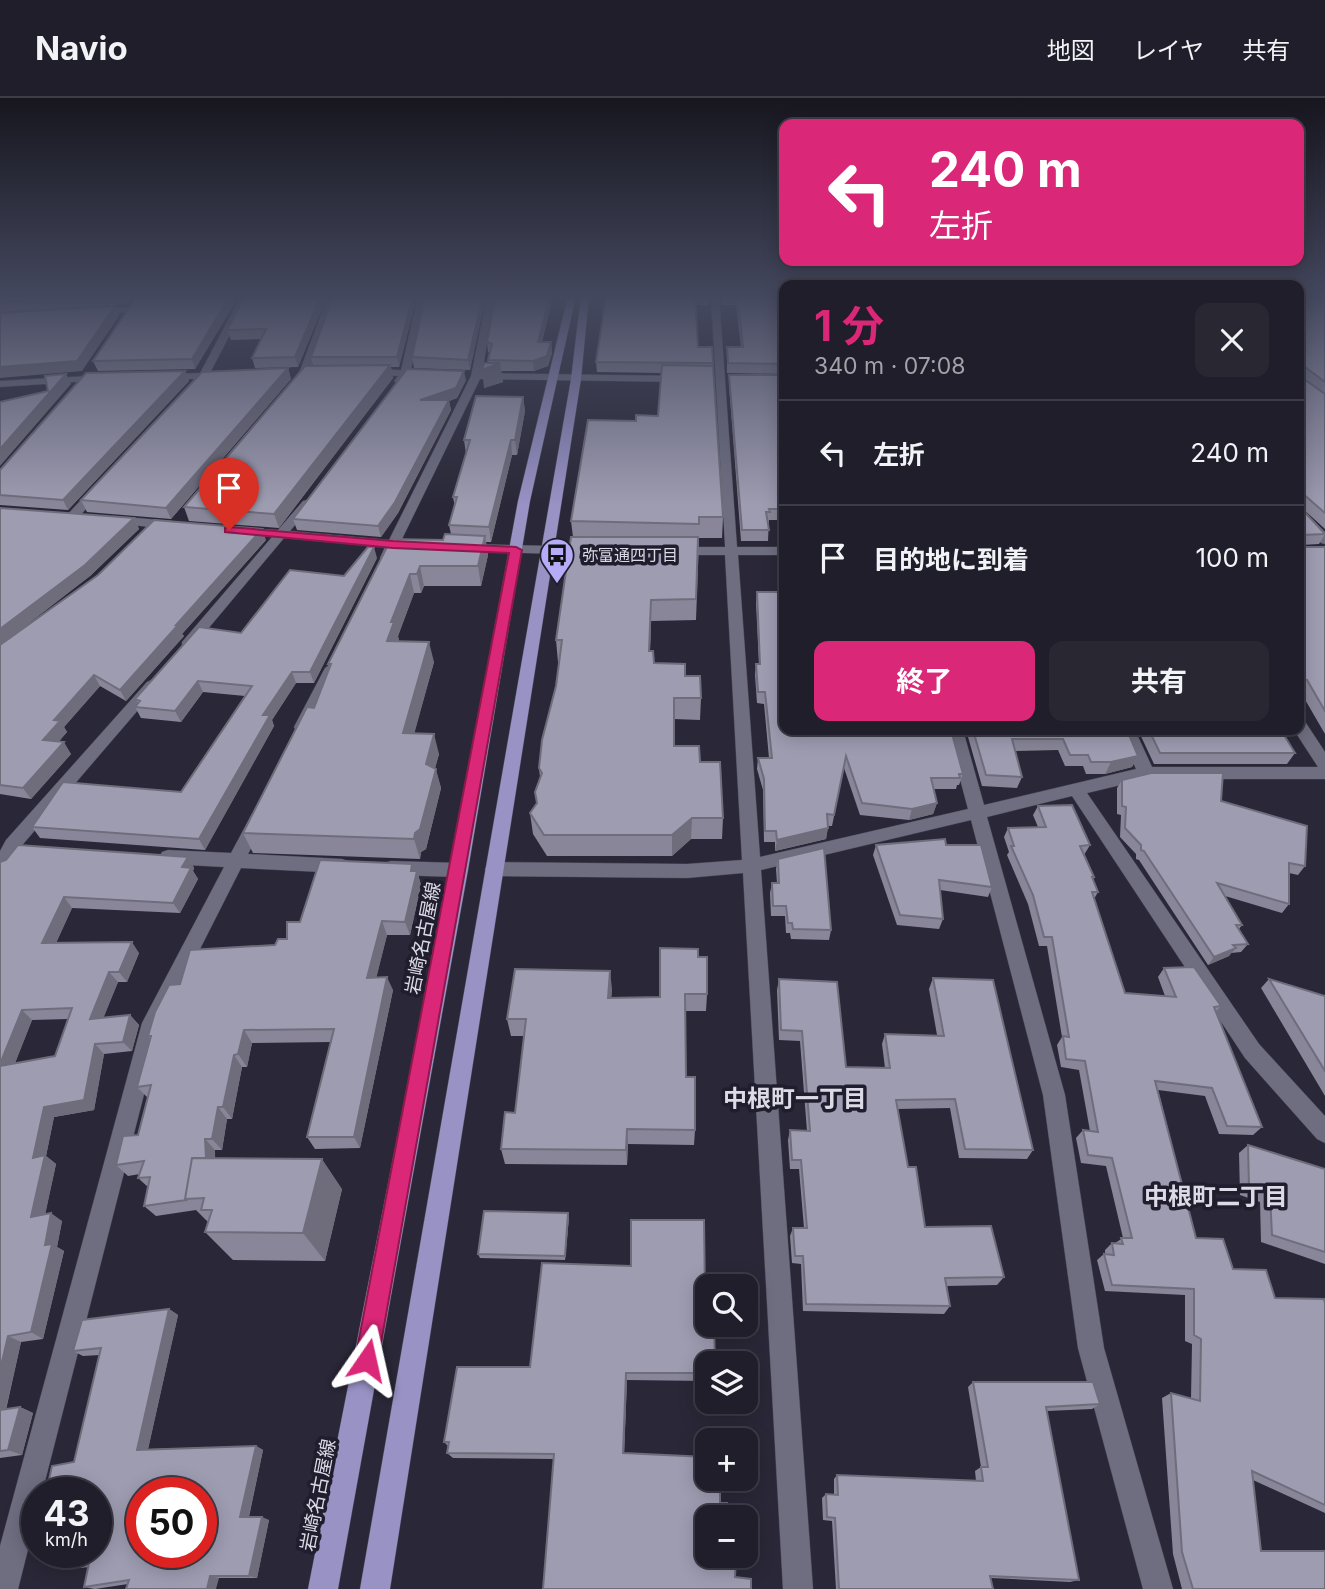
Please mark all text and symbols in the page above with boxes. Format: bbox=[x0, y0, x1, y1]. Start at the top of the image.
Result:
text: Navio bbox=[35, 28, 128, 68]
text: 地図 bbox=[1047, 36, 1095, 65]
text: レイヤ bbox=[1133, 36, 1204, 65]
text: 共有 bbox=[1242, 36, 1290, 65]
text: 240 m bbox=[929, 140, 1082, 199]
icon: left bbox=[814, 147, 905, 238]
text: 左折 bbox=[929, 206, 993, 245]
text: 1 分 bbox=[814, 300, 884, 351]
button: close bbox=[1195, 303, 1269, 377]
text: 340 m · 07:08 bbox=[814, 352, 965, 380]
icon: left bbox=[814, 434, 852, 472]
text: 240 m bbox=[1190, 437, 1269, 468]
text: 左折 bbox=[873, 439, 925, 470]
pin bbox=[199, 458, 259, 530]
icon: arrive bbox=[210, 469, 248, 507]
bus stop icon: 弥富通四丁目 bbox=[538, 536, 576, 585]
icon: arrive bbox=[814, 539, 852, 577]
text: 100 m bbox=[1196, 542, 1269, 573]
text: 目的地に到着 bbox=[873, 544, 1029, 575]
place label: 弥富通四丁目 bbox=[582, 545, 678, 565]
button: 終了 bbox=[814, 641, 1035, 721]
button: 共有 bbox=[1049, 641, 1269, 721]
street label: 岩崎名古屋線 bbox=[401, 880, 445, 996]
district label: 中根町一丁目 bbox=[723, 1084, 867, 1113]
district label: 中根町二丁目 bbox=[1144, 1182, 1288, 1211]
map controls bbox=[695, 1274, 758, 1568]
button: search bbox=[695, 1274, 758, 1337]
position arrow bbox=[330, 1323, 404, 1397]
button: layers bbox=[695, 1351, 758, 1414]
button: + bbox=[695, 1428, 758, 1491]
street label: 岩崎名古屋線 bbox=[296, 1437, 340, 1553]
speed limit sign: 50 bbox=[126, 1477, 217, 1568]
text: 43 bbox=[43, 1492, 90, 1534]
button: − bbox=[695, 1505, 758, 1568]
text: km/h bbox=[45, 1529, 88, 1550]

